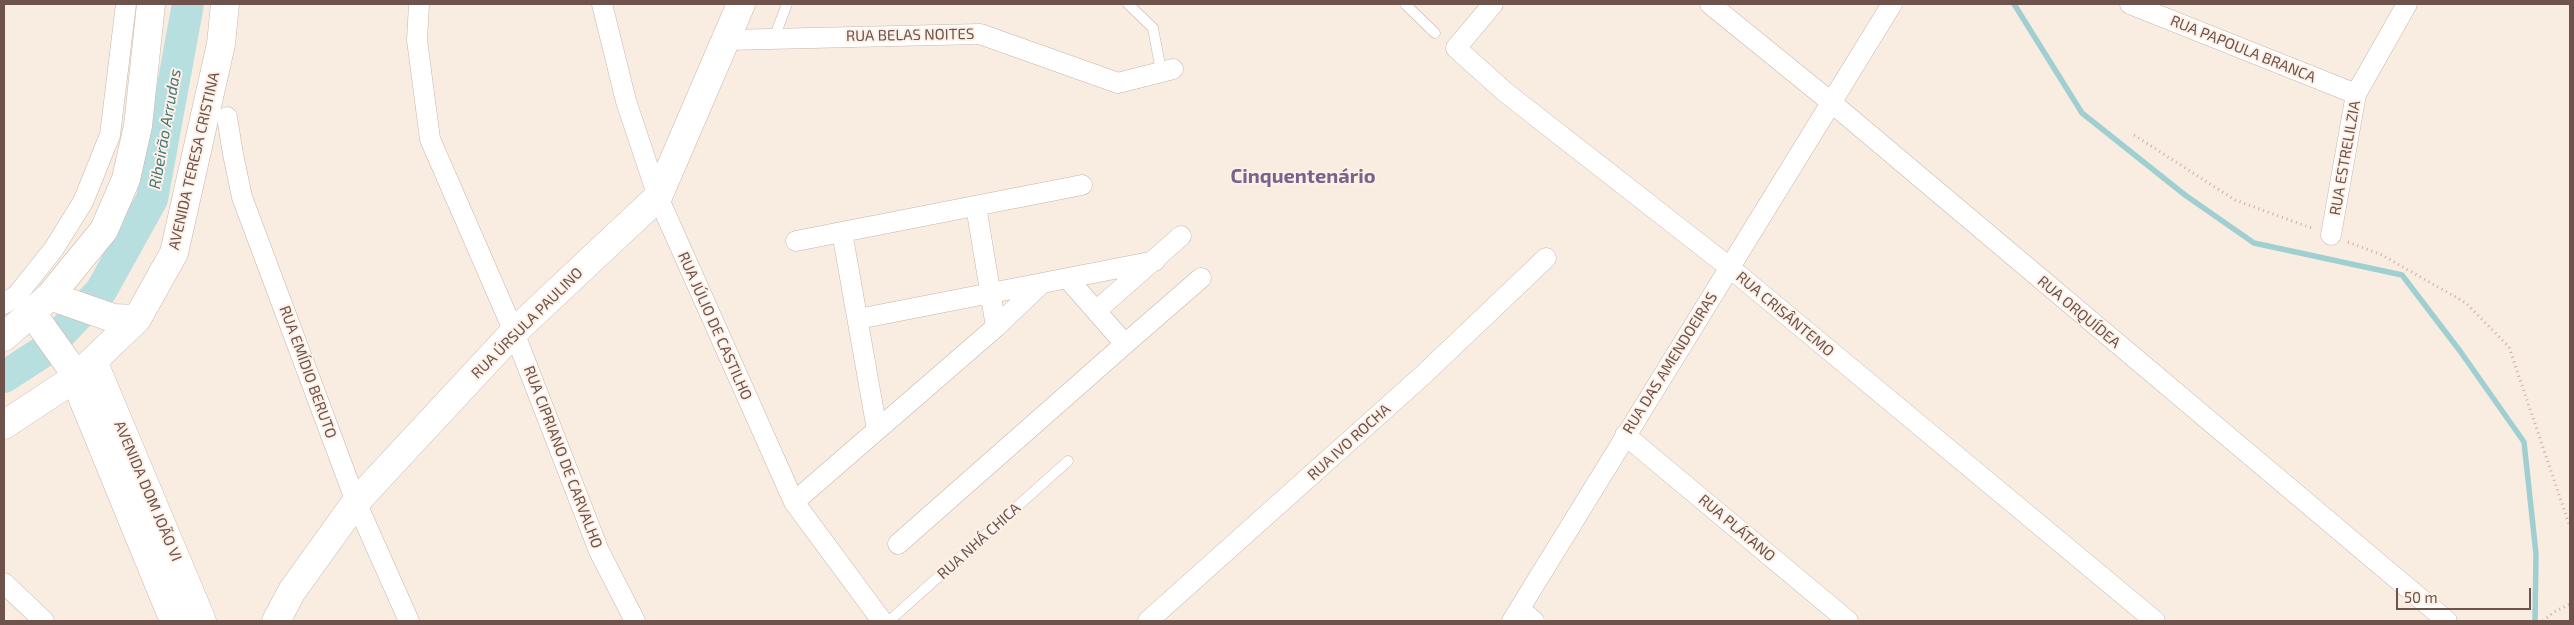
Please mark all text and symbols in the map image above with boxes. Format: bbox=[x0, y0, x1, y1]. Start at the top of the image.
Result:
street label: RUA PAPOULA BRANCA bbox=[2168, 12, 2318, 86]
street label: RUA BELAS NOITES bbox=[846, 25, 974, 45]
water label: Ribeirão Arrudas bbox=[145, 67, 185, 191]
street label: AVENIDA TERESA CRISTINA bbox=[165, 70, 223, 252]
street label: RUA ESTRELILZIA bbox=[2326, 99, 2364, 217]
district label: Cinquentenário bbox=[1230, 164, 1376, 188]
street label: RUA JÚLIO DE CASTILHO bbox=[674, 249, 756, 403]
street label: RUA ÚRSULA PAULINO bbox=[468, 264, 586, 382]
street label: RUA CRISÂNTEMO bbox=[1732, 268, 1838, 360]
street label: RUA ORQUÍDEA bbox=[2034, 272, 2124, 352]
street label: RUA DAS AMENDOEIRAS bbox=[1619, 289, 1721, 437]
street label: RUA EMÍDIO BERUTO bbox=[276, 303, 340, 441]
street label: RUA CIPRIANO DE CARVALHO bbox=[520, 363, 606, 551]
street label: RUA IVO ROCHA bbox=[1304, 400, 1394, 484]
street label: AVENIDA DOM JOÃO VI bbox=[110, 418, 186, 564]
street label: RUA PLÁTANO bbox=[1695, 491, 1779, 565]
street label: RUA NHÁ CHICA bbox=[934, 499, 1024, 583]
scale bar bbox=[2399, 578, 2534, 610]
text: 50 m bbox=[2404, 588, 2438, 606]

